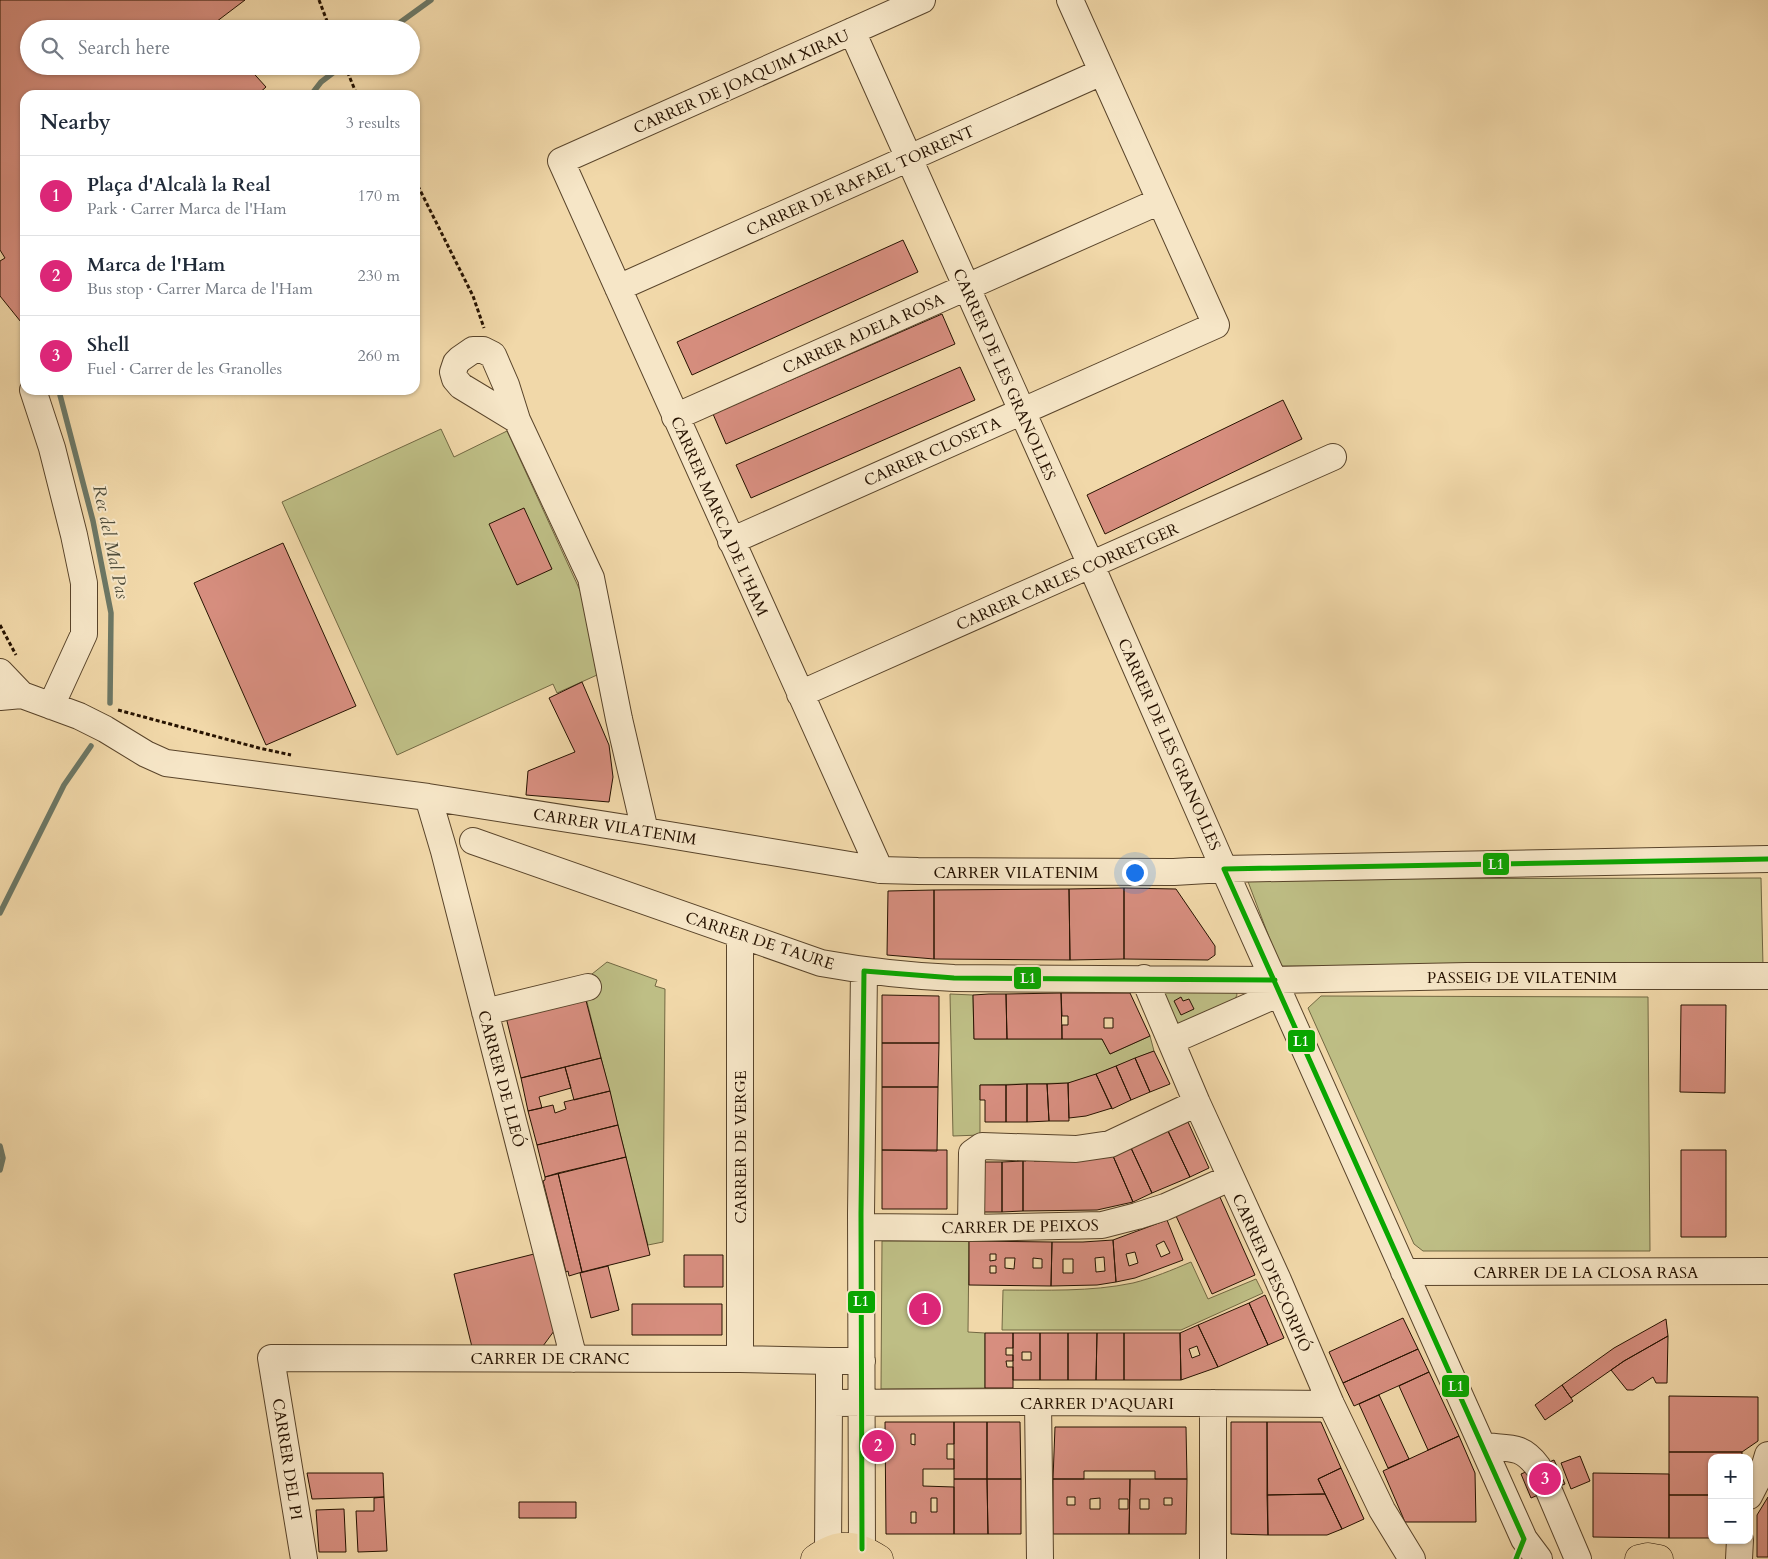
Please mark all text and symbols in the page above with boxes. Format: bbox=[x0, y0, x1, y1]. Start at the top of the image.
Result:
search box bbox=[20, 20, 420, 75]
street label: CARRER DE JOAQUIM XIRAU bbox=[630, 24, 853, 140]
icon: search bbox=[38, 34, 66, 62]
text: Search here bbox=[78, 35, 170, 61]
text: Nearby bbox=[40, 108, 111, 137]
text: 3 results bbox=[346, 112, 400, 134]
street label: CARRER DE RAFAEL TORRENT bbox=[743, 120, 978, 241]
text: Plaça d'Alcalà la Real bbox=[87, 172, 271, 198]
text: 1 bbox=[52, 185, 60, 207]
text: 170 m bbox=[358, 185, 400, 207]
text: Park · Carrer Marca de l'Ham bbox=[87, 198, 287, 220]
text: Marca de l'Ham bbox=[87, 252, 225, 278]
text: 2 bbox=[52, 265, 60, 287]
text: 230 m bbox=[358, 265, 400, 287]
street label: CARRER DE LES GRANOLLES bbox=[947, 265, 1061, 484]
text: Bus stop · Carrer Marca de l'Ham bbox=[87, 278, 313, 300]
street label: CARRER ADELA ROSA bbox=[779, 288, 948, 380]
text: Shell bbox=[87, 332, 129, 358]
text: 3 bbox=[52, 345, 60, 367]
text: 260 m bbox=[358, 345, 400, 367]
text: Fuel · Carrer de les Granolles bbox=[87, 358, 282, 380]
street label: CARRER CLOSETA bbox=[860, 412, 1005, 492]
street label: CARRER MARCA DE L'HAM bbox=[665, 413, 773, 620]
water label: Rec del Mal Pas bbox=[86, 483, 135, 602]
street label: CARRER CARLES CORRETGER bbox=[953, 518, 1182, 636]
street label: CARRER DE LES GRANOLLES bbox=[1112, 635, 1226, 854]
street label: CARRER VILATENIM bbox=[532, 803, 698, 851]
line badge: L1 bbox=[1482, 852, 1510, 876]
text: L1 bbox=[1488, 855, 1504, 874]
your location bbox=[1122, 860, 1148, 886]
street label: CARRER VILATENIM bbox=[933, 862, 1099, 884]
street label: CARRER DE TAURE bbox=[682, 906, 837, 975]
line badge: L1 bbox=[1013, 966, 1042, 990]
street label: PASSEIG DE VILATENIM bbox=[1427, 967, 1617, 989]
text: L1 bbox=[1020, 969, 1036, 988]
street label: CARRER DE LLEÓ bbox=[472, 1008, 530, 1149]
line badge: L1 bbox=[1287, 1029, 1316, 1053]
text: L1 bbox=[1293, 1032, 1309, 1051]
street label: CARRER DE VERGE bbox=[730, 1070, 752, 1224]
street label: CARRER D'ESCORPIÓ bbox=[1226, 1190, 1316, 1355]
street label: CARRER DE PEIXOS bbox=[941, 1215, 1099, 1239]
street label: CARRER DE LA CLOSA RASA bbox=[1474, 1262, 1699, 1284]
line badge: L1 bbox=[847, 1290, 876, 1314]
pin: 1 bbox=[909, 1290, 941, 1328]
text: L1 bbox=[853, 1292, 869, 1311]
street label: CARRER DE CRANC bbox=[471, 1348, 629, 1370]
line badge: L1 bbox=[1441, 1374, 1470, 1398]
text: L1 bbox=[1448, 1377, 1464, 1396]
street label: CARRER D'AQUARI bbox=[1020, 1393, 1174, 1415]
street label: CARRER DEL PI bbox=[267, 1397, 307, 1522]
pin: 2 bbox=[862, 1427, 894, 1465]
map controls bbox=[1708, 1454, 1753, 1544]
button: + bbox=[1708, 1454, 1753, 1499]
pin: 3 bbox=[1529, 1460, 1561, 1498]
button: − bbox=[1708, 1499, 1753, 1544]

